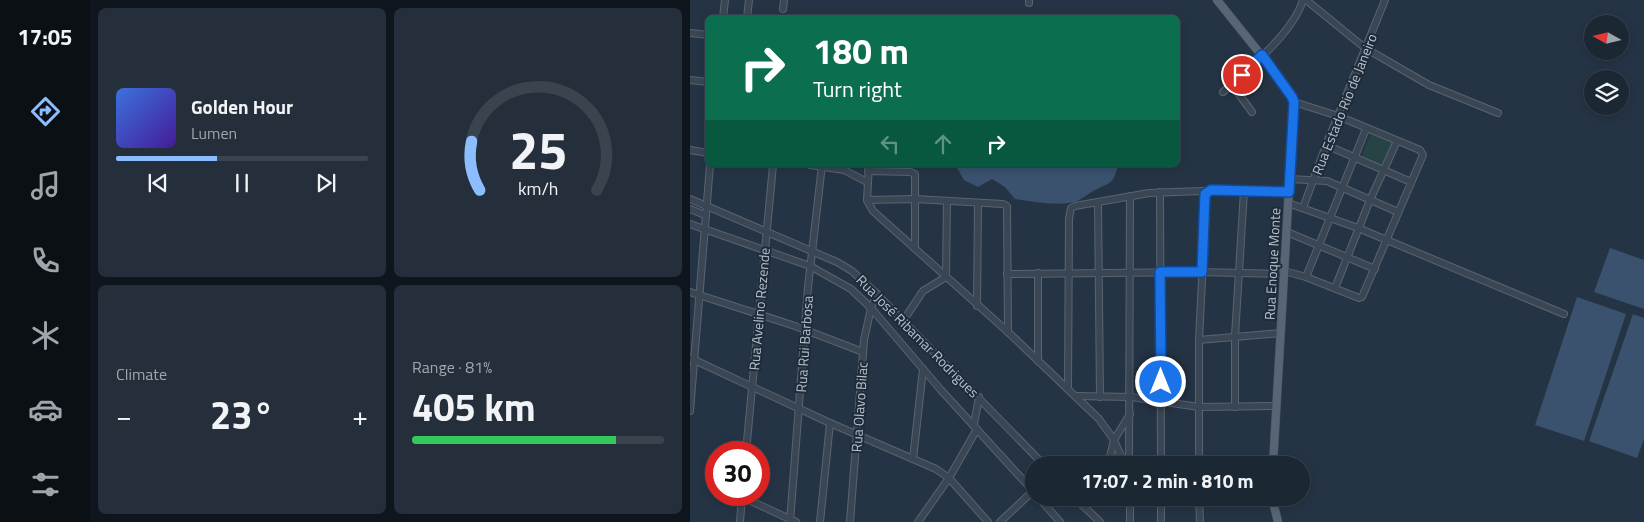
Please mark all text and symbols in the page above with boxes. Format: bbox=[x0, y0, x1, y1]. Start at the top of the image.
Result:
north arrow bbox=[1584, 15, 1629, 60]
map controls bbox=[1584, 15, 1629, 115]
text: 17:05 bbox=[18, 20, 72, 54]
text: 180 m bbox=[813, 24, 909, 78]
street label: Rua Estado Rio de Janeiro bbox=[1306, 30, 1382, 178]
icon: right bbox=[730, 35, 795, 100]
pin bbox=[1221, 54, 1263, 96]
icon: arrive bbox=[1228, 61, 1256, 89]
button: layers bbox=[1584, 70, 1629, 115]
text: Turn right bbox=[813, 72, 902, 106]
text: Golden Hour bbox=[191, 92, 293, 121]
icon: directions bbox=[28, 94, 63, 129]
text: 25 bbox=[509, 110, 567, 189]
text: Lumen bbox=[191, 121, 237, 145]
icon: left bbox=[876, 130, 904, 158]
icon: ahead bbox=[929, 130, 957, 158]
icon: right bbox=[982, 130, 1010, 158]
icon: music bbox=[28, 168, 63, 203]
icon: previous bbox=[144, 169, 172, 197]
icon: pause bbox=[228, 169, 256, 197]
icon: next bbox=[312, 169, 340, 197]
text: km/h bbox=[518, 175, 558, 202]
street label: Rua Enoque Monte bbox=[1259, 207, 1285, 321]
icon: phone bbox=[28, 243, 63, 278]
street label: Rua Avelino Rezende bbox=[743, 247, 775, 371]
street label: Rua José Ribamar Rodrigues bbox=[852, 270, 984, 402]
street label: Rua Rui Barbosa bbox=[790, 295, 818, 393]
icon: climate bbox=[28, 318, 63, 353]
text: Range · 81% bbox=[412, 355, 492, 379]
position arrow bbox=[1134, 355, 1186, 407]
street label: Rua Olavo Bilac bbox=[845, 361, 873, 453]
text: Climate bbox=[116, 362, 167, 386]
text: 405 km bbox=[412, 378, 536, 436]
text: 23° bbox=[210, 386, 274, 444]
icon: car bbox=[28, 392, 63, 427]
text: − bbox=[116, 394, 132, 437]
text: + bbox=[352, 394, 368, 437]
speed limit sign: 30 bbox=[705, 441, 770, 506]
text: 17:07 · 2 min · 810 m bbox=[1081, 466, 1254, 495]
icon: filters bbox=[28, 467, 63, 502]

